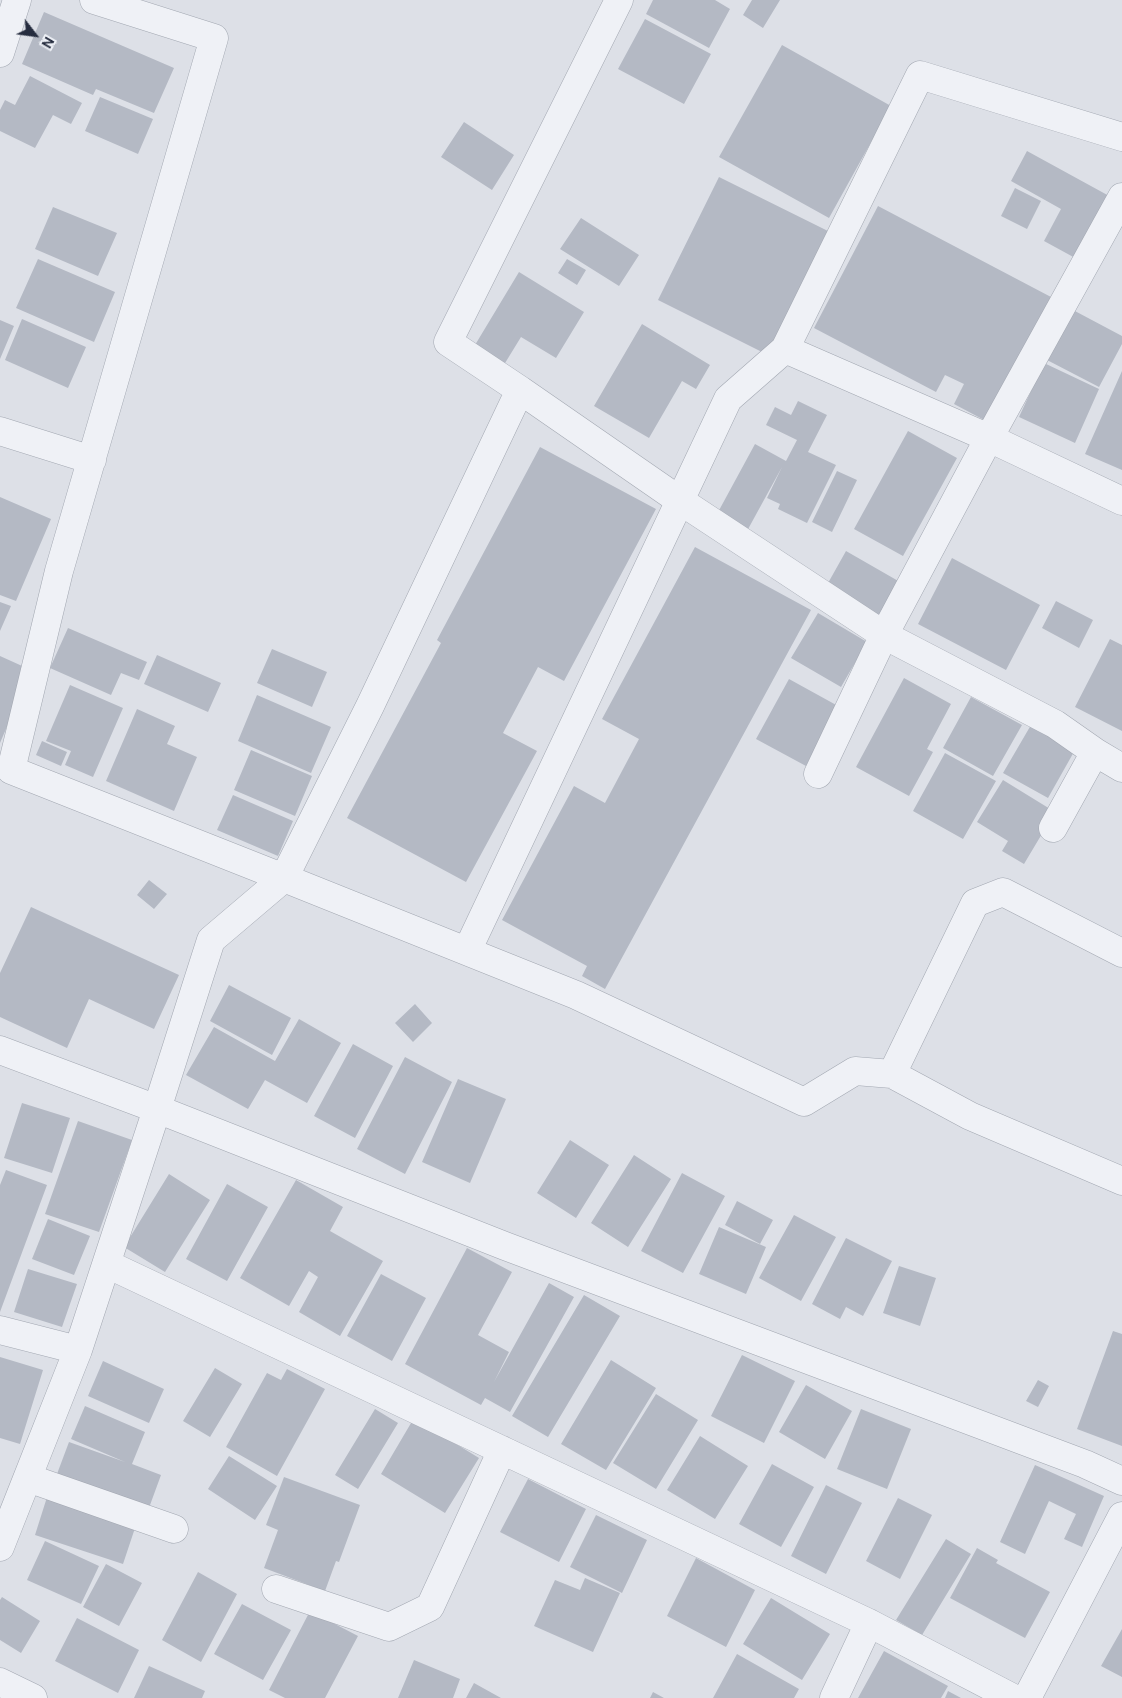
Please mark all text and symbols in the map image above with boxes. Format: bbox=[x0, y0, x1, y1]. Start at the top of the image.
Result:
north arrow bbox=[10, 10, 60, 60]
text: N bbox=[38, 34, 58, 51]

